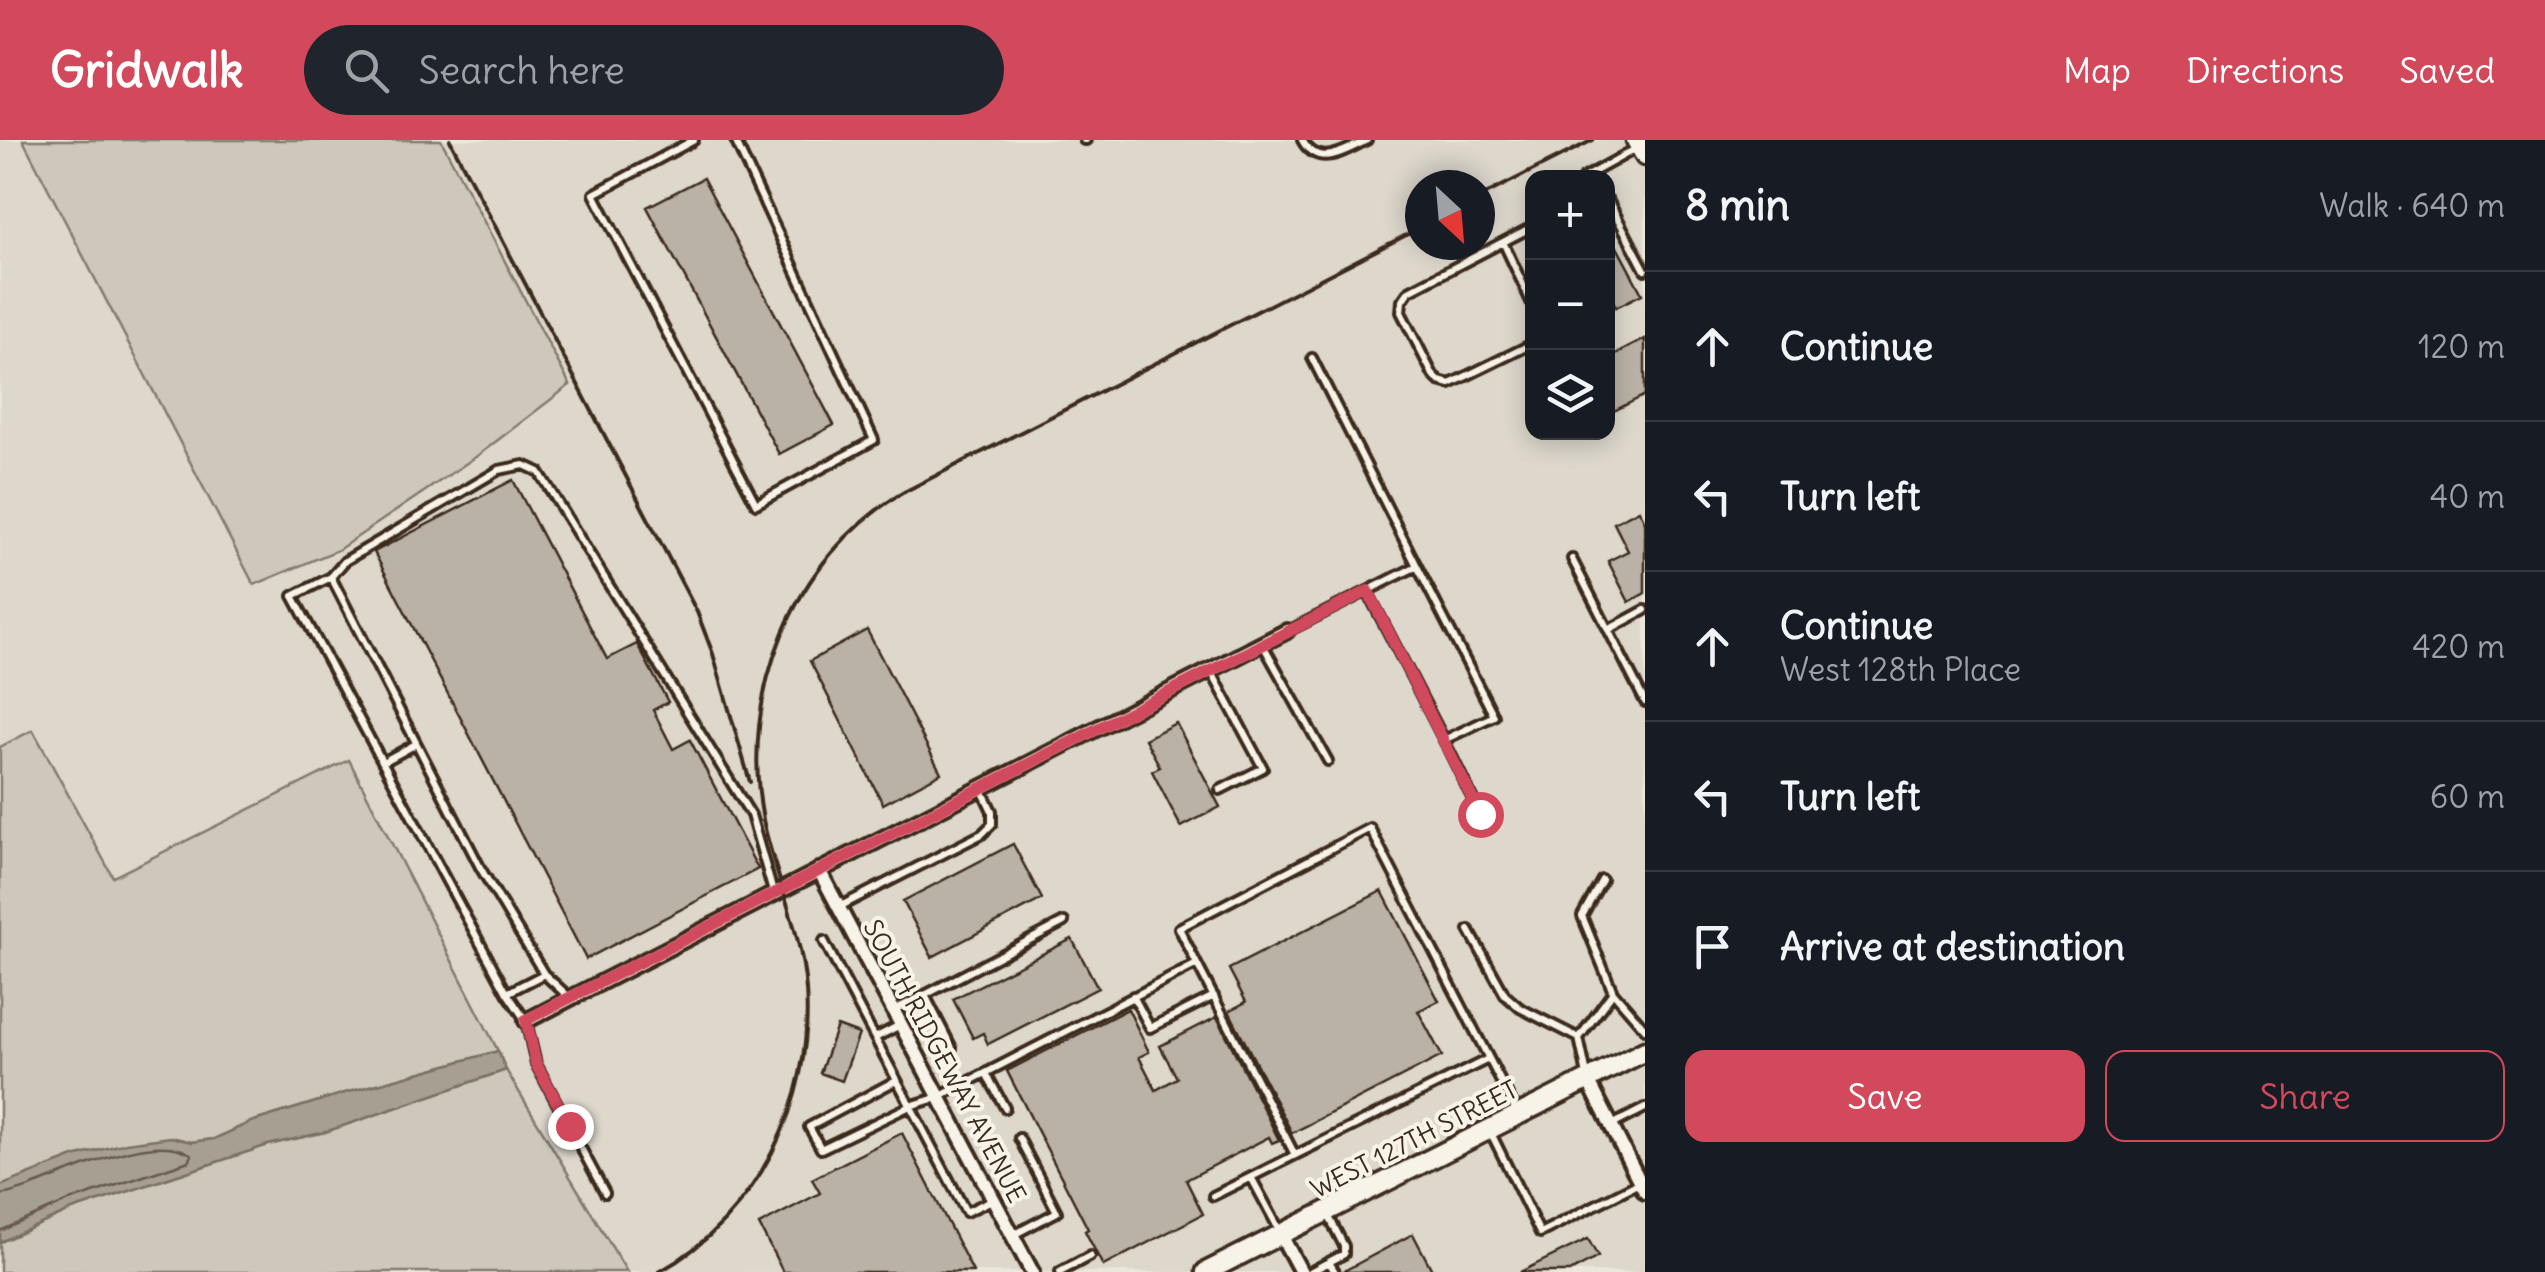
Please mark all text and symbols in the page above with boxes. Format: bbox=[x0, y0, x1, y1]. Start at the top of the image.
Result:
search box bbox=[304, 25, 1004, 115]
text: Gridwalk bbox=[50, 40, 244, 100]
icon: search bbox=[339, 43, 394, 98]
text: Search here bbox=[419, 47, 625, 94]
text: Map bbox=[2063, 48, 2131, 92]
text: Directions bbox=[2186, 48, 2344, 92]
text: Saved bbox=[2399, 48, 2495, 92]
north arrow bbox=[1405, 170, 1495, 260]
map controls bbox=[1525, 170, 1615, 440]
button: + bbox=[1525, 170, 1615, 260]
text: 8 min bbox=[1685, 179, 1790, 231]
text: Walk · 640 m bbox=[2319, 185, 2505, 226]
button: − bbox=[1525, 260, 1615, 350]
icon: ahead bbox=[1685, 319, 1740, 374]
text: Continue bbox=[1780, 323, 1933, 370]
text: 120 m bbox=[2418, 326, 2505, 367]
button: layers bbox=[1525, 350, 1615, 440]
icon: left bbox=[1685, 469, 1740, 524]
text: Turn left bbox=[1780, 473, 1920, 520]
text: 40 m bbox=[2430, 476, 2505, 517]
text: Continue bbox=[1780, 602, 1933, 649]
icon: ahead bbox=[1685, 619, 1740, 674]
text: 420 m bbox=[2412, 626, 2505, 667]
text: West 128th Place bbox=[1780, 649, 2021, 690]
icon: left bbox=[1685, 769, 1740, 824]
text: Turn left bbox=[1780, 773, 1920, 820]
text: 60 m bbox=[2430, 776, 2505, 817]
route start bbox=[1458, 792, 1504, 838]
street label: SOUTH RIDGEWAY AVENUE bbox=[857, 914, 1033, 1208]
icon: arrive bbox=[1685, 919, 1740, 974]
text: Arrive at destination bbox=[1780, 923, 2125, 970]
button: Save bbox=[1685, 1050, 2085, 1142]
button: Share bbox=[2105, 1050, 2505, 1142]
street label: WEST 127TH STREET bbox=[1305, 1073, 1523, 1205]
route end bbox=[548, 1104, 594, 1150]

